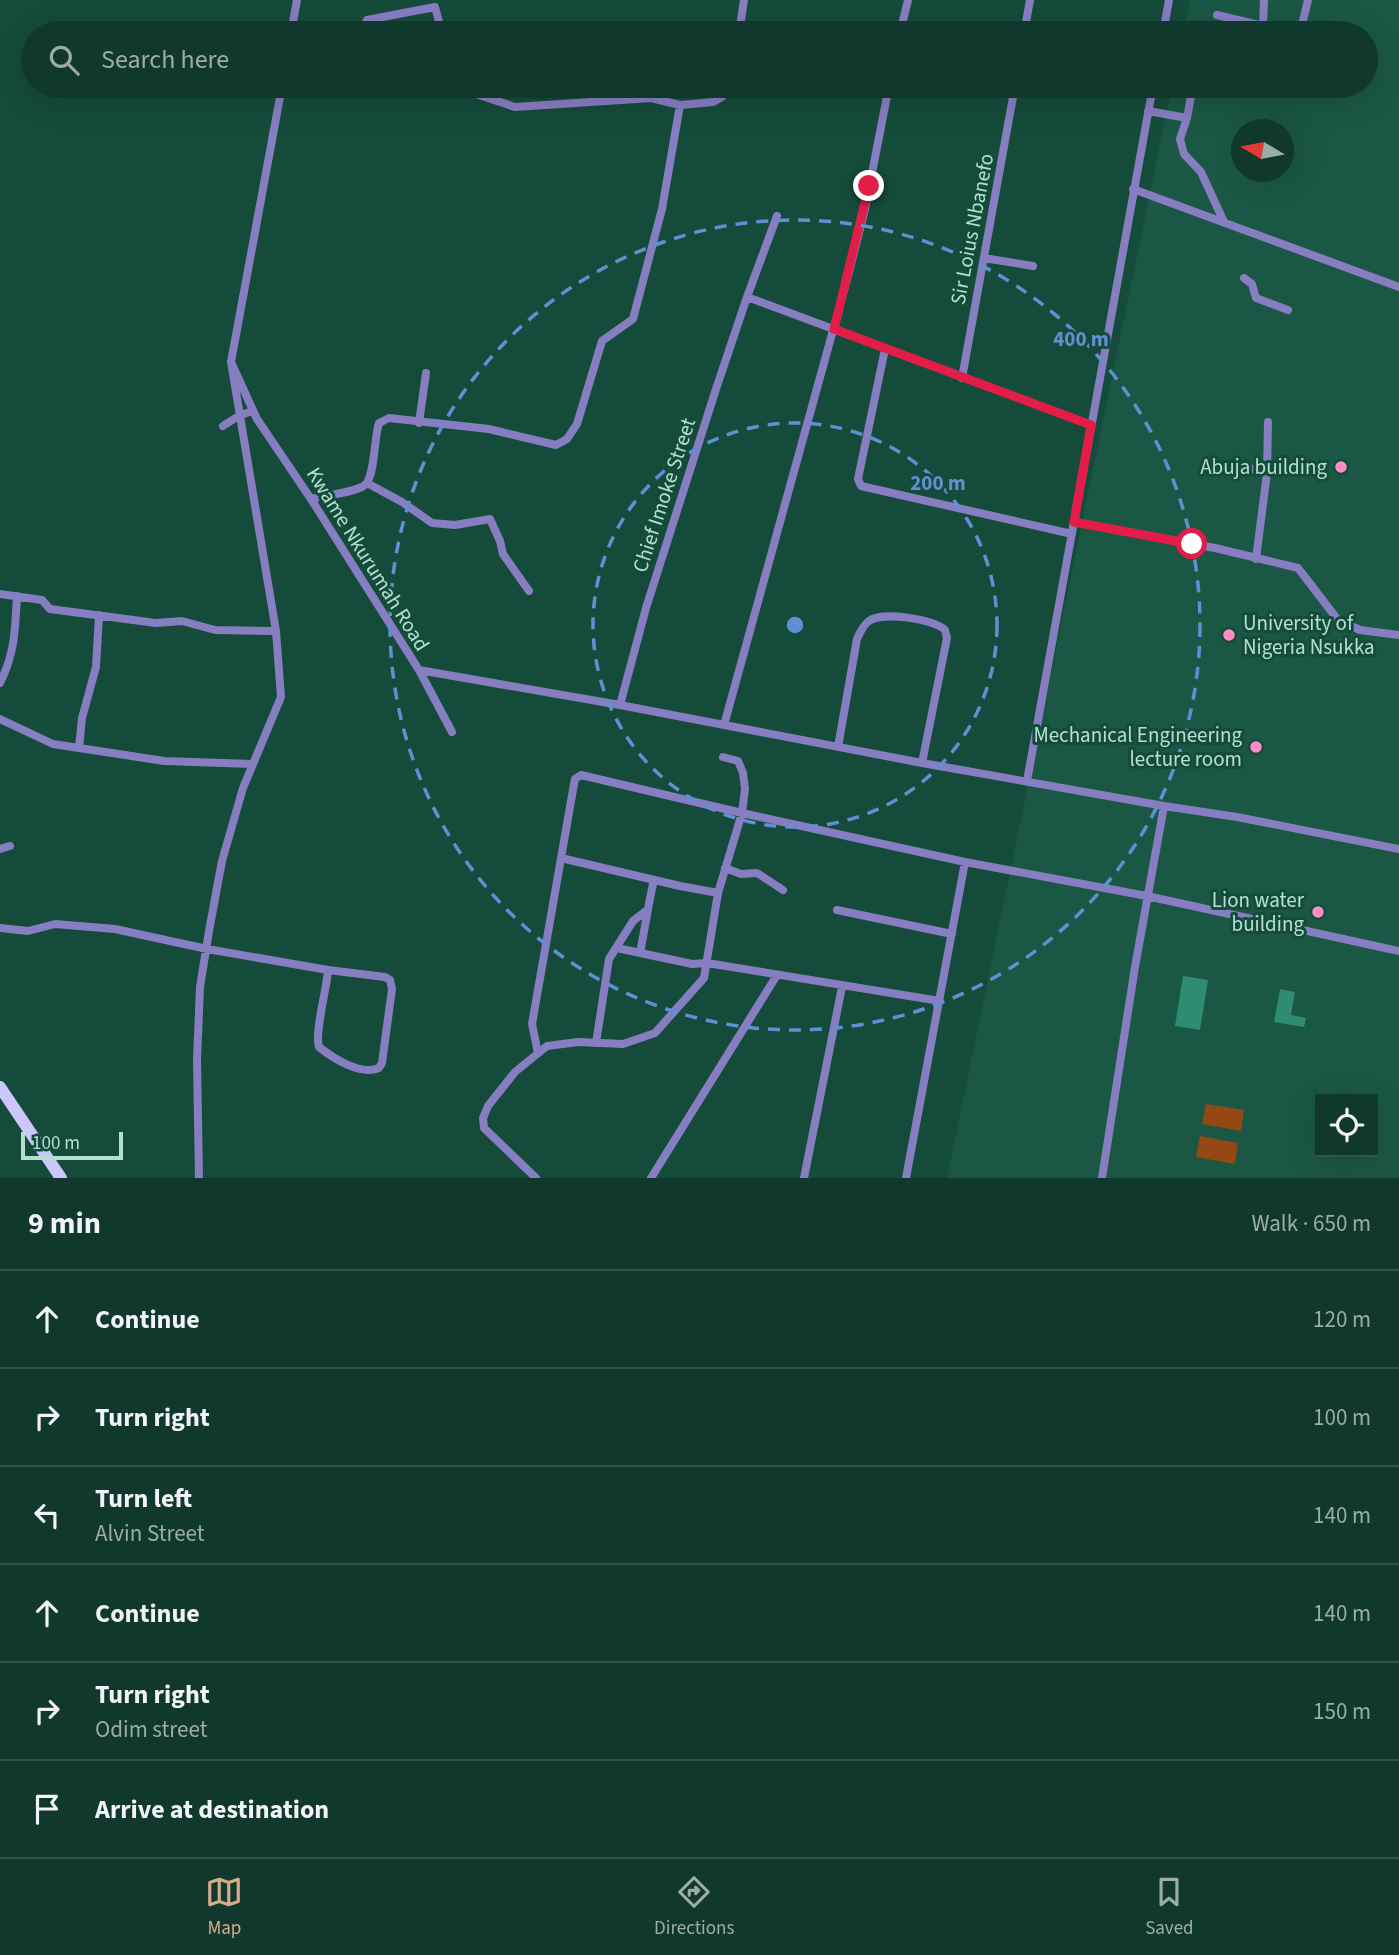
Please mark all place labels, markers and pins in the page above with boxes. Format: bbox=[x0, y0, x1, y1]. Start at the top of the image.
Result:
place label: Abuja building bbox=[1200, 452, 1327, 482]
marker: Abuja building bbox=[1333, 459, 1349, 475]
place label: University of Nigeria Nsukka bbox=[1243, 608, 1375, 662]
centre of rings bbox=[783, 613, 807, 637]
marker: University of Nigeria Nsukka bbox=[1221, 627, 1237, 643]
place label: Mechanical Engineering lecture room bbox=[1033, 720, 1242, 774]
marker: Mechanical Engineering lecture room bbox=[1248, 739, 1264, 755]
place label: Lion water building bbox=[1212, 885, 1305, 939]
marker: Lion water building bbox=[1310, 904, 1326, 920]

